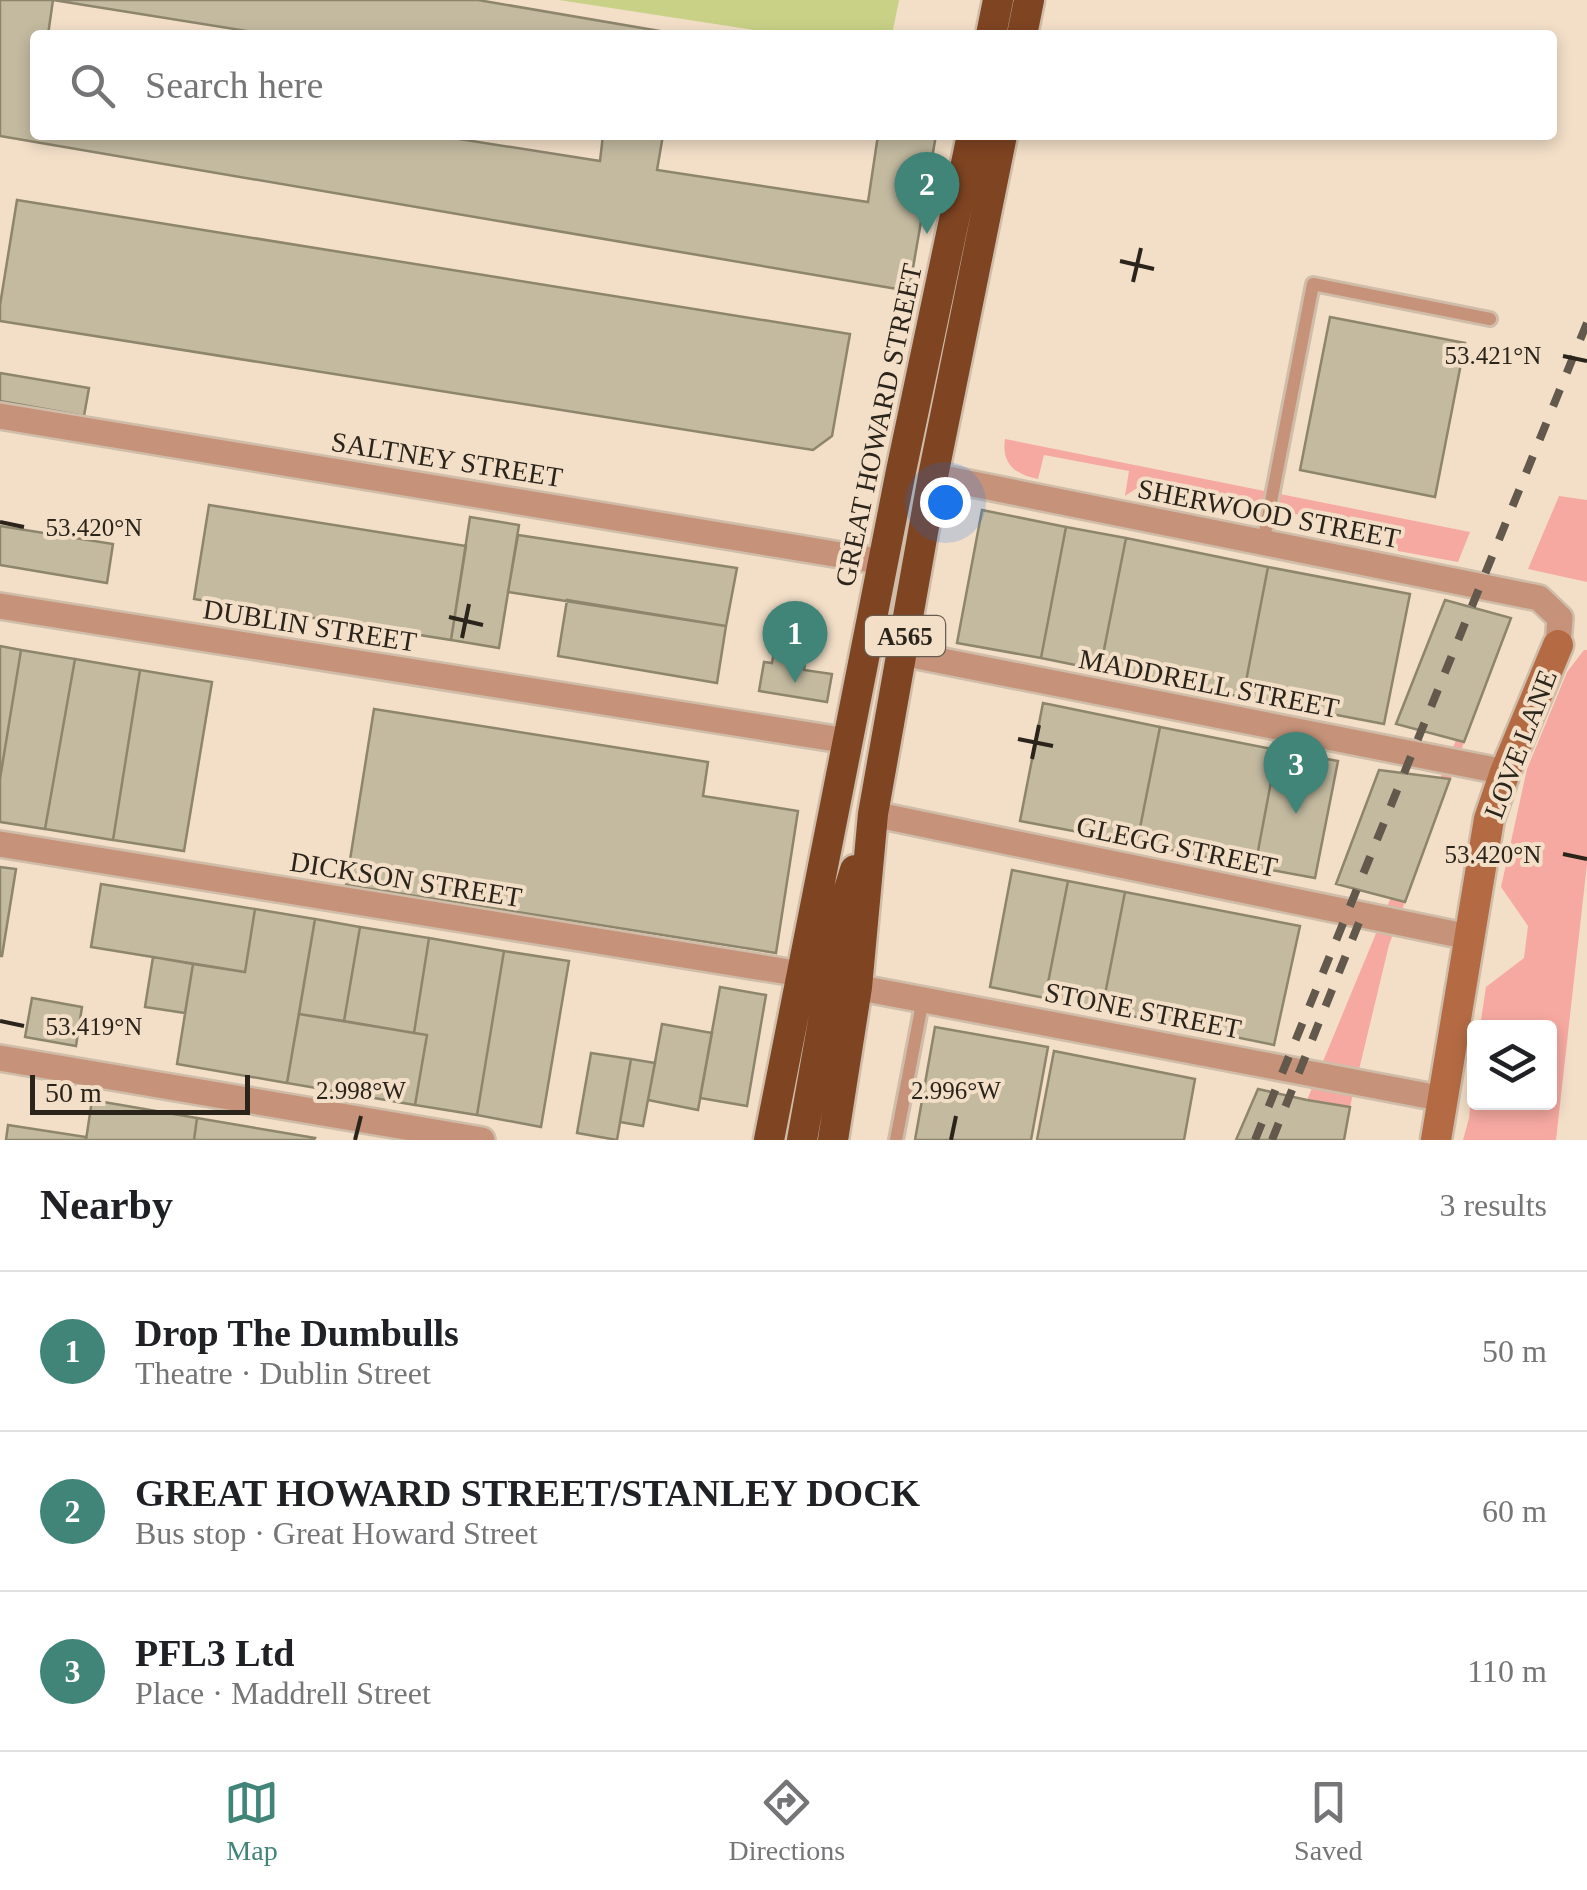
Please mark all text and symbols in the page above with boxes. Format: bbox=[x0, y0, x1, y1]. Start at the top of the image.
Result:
search box bbox=[30, 30, 1557, 140]
icon: search bbox=[65, 58, 120, 113]
text: Search here bbox=[145, 64, 323, 106]
pin: 2 bbox=[894, 152, 960, 234]
street label: GREAT HOWARD STREET bbox=[829, 261, 928, 589]
text: 53.421°N bbox=[1445, 342, 1541, 369]
street label: SALTNEY STREET bbox=[329, 426, 565, 493]
street label: SHERWOOD STREET bbox=[1135, 473, 1403, 554]
your location bbox=[920, 477, 971, 528]
text: 53.420°N bbox=[46, 514, 142, 541]
street label: DUBLIN STREET bbox=[201, 593, 419, 658]
pin: 1 bbox=[762, 600, 828, 683]
road number: A565 bbox=[865, 616, 945, 656]
street label: MADDRELL STREET bbox=[1076, 643, 1342, 724]
street label: LOVE LANE bbox=[1478, 666, 1563, 823]
pin: 3 bbox=[1264, 732, 1328, 814]
street label: GLEGG STREET bbox=[1074, 810, 1280, 883]
text: 53.420°N bbox=[1445, 841, 1541, 868]
street label: DICKSON STREET bbox=[288, 846, 524, 913]
street label: STONE STREET bbox=[1042, 976, 1244, 1045]
text: 53.419°N bbox=[46, 1013, 142, 1040]
map controls bbox=[1467, 1020, 1557, 1110]
button: layers bbox=[1467, 1020, 1557, 1110]
scale bar bbox=[30, 1070, 250, 1114]
text: 50 m bbox=[45, 1077, 102, 1108]
text: 2.998°W bbox=[316, 1077, 406, 1104]
text: 2.996°W bbox=[911, 1077, 1001, 1104]
text: Nearby bbox=[40, 1182, 173, 1228]
text: 3 results bbox=[1439, 1187, 1547, 1223]
text: Drop The Dumbulls bbox=[135, 1312, 459, 1354]
text: 1 bbox=[65, 1333, 81, 1369]
text: 50 m bbox=[1482, 1333, 1547, 1369]
text: Theatre · Dublin Street bbox=[135, 1355, 431, 1391]
text: GREAT HOWARD STREET/STANLEY DOCK bbox=[135, 1472, 920, 1514]
text: 2 bbox=[65, 1493, 81, 1529]
text: 60 m bbox=[1482, 1493, 1547, 1529]
text: Bus stop · Great Howard Street bbox=[135, 1515, 538, 1551]
text: PFL3 Ltd bbox=[135, 1632, 294, 1674]
text: 3 bbox=[65, 1653, 81, 1689]
text: 110 m bbox=[1467, 1653, 1547, 1689]
text: Place · Maddrell Street bbox=[135, 1675, 431, 1711]
tab: Map bbox=[224, 1775, 279, 1867]
tab: Directions bbox=[728, 1775, 845, 1867]
tab: Saved bbox=[1294, 1775, 1363, 1867]

